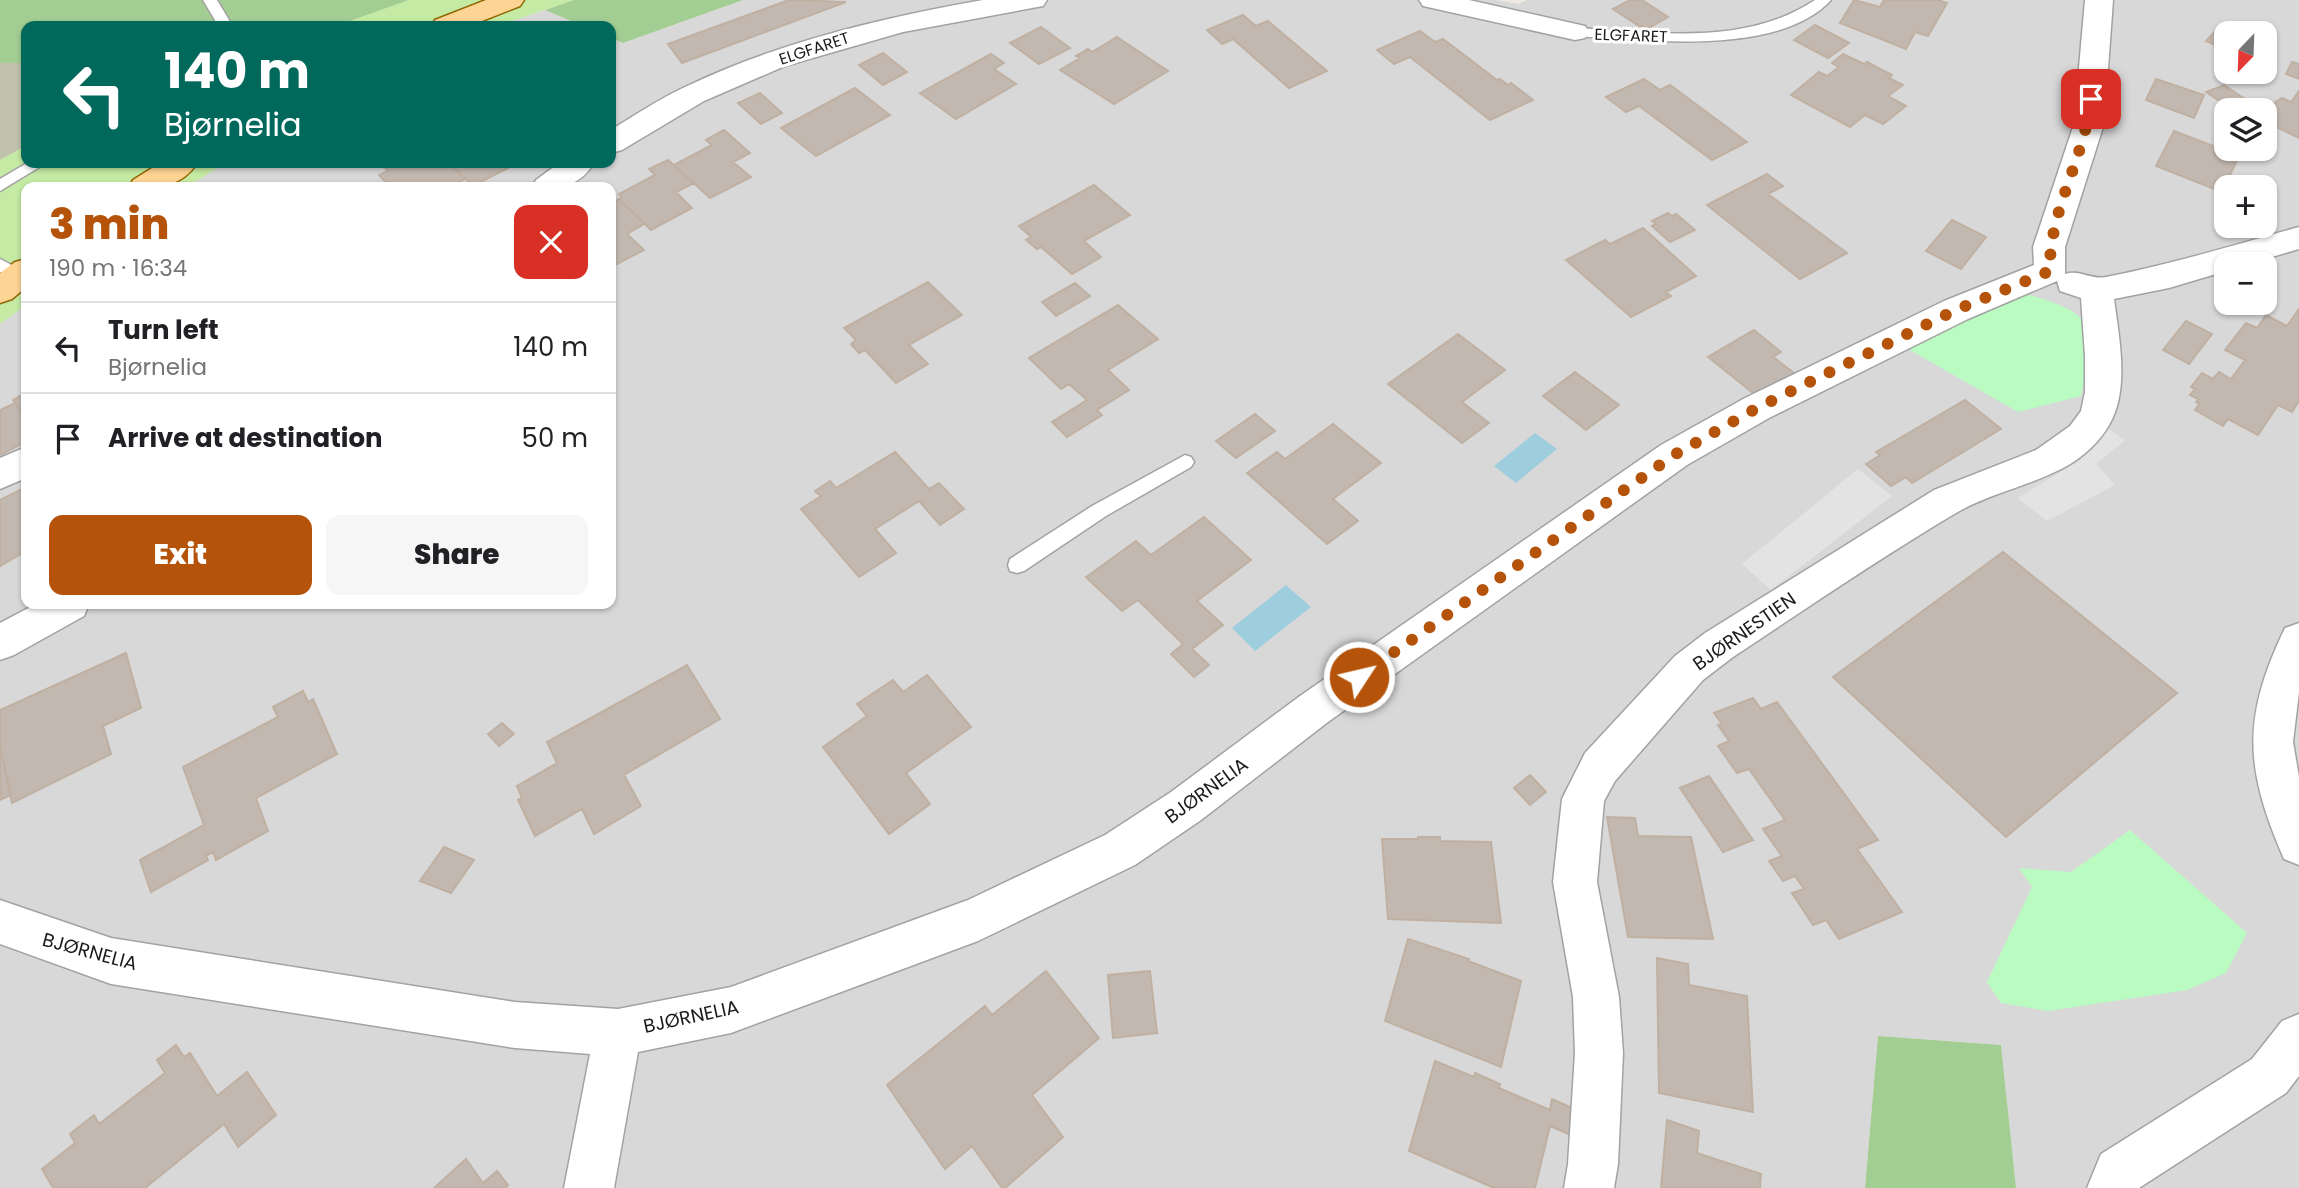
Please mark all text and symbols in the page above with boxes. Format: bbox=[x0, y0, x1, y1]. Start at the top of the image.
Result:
north arrow bbox=[2214, 21, 2277, 84]
map controls bbox=[2214, 21, 2277, 315]
street label: ELGFARET bbox=[1594, 23, 1668, 48]
street label: ELGFARET bbox=[776, 26, 853, 71]
text: 140 m bbox=[164, 37, 310, 105]
icon: left bbox=[49, 49, 140, 140]
pin bbox=[2061, 69, 2121, 129]
icon: arrive bbox=[2072, 80, 2110, 118]
button: layers bbox=[2214, 98, 2277, 161]
text: Bjørnelia bbox=[164, 102, 302, 147]
button: + bbox=[2214, 175, 2277, 238]
text: 3 min bbox=[49, 195, 169, 254]
button: close bbox=[514, 205, 588, 279]
text: 190 m · 16:34 bbox=[49, 252, 187, 284]
button: − bbox=[2214, 252, 2277, 315]
text: Turn left bbox=[108, 312, 219, 348]
icon: left bbox=[49, 329, 87, 367]
text: 140 m bbox=[513, 329, 588, 365]
text: Bjørnelia bbox=[108, 351, 207, 383]
icon: arrive bbox=[49, 420, 87, 458]
text: Arrive at destination bbox=[108, 420, 383, 456]
text: 50 m bbox=[522, 420, 588, 456]
button: Exit bbox=[49, 515, 312, 595]
button: Share bbox=[326, 515, 588, 595]
street label: BJØRNESTIEN bbox=[1687, 586, 1801, 677]
position arrow bbox=[1322, 640, 1396, 714]
street label: BJØRNELIA bbox=[1159, 751, 1254, 830]
street label: BJØRNELIA bbox=[40, 926, 140, 977]
street label: BJØRNELIA bbox=[641, 993, 742, 1040]

